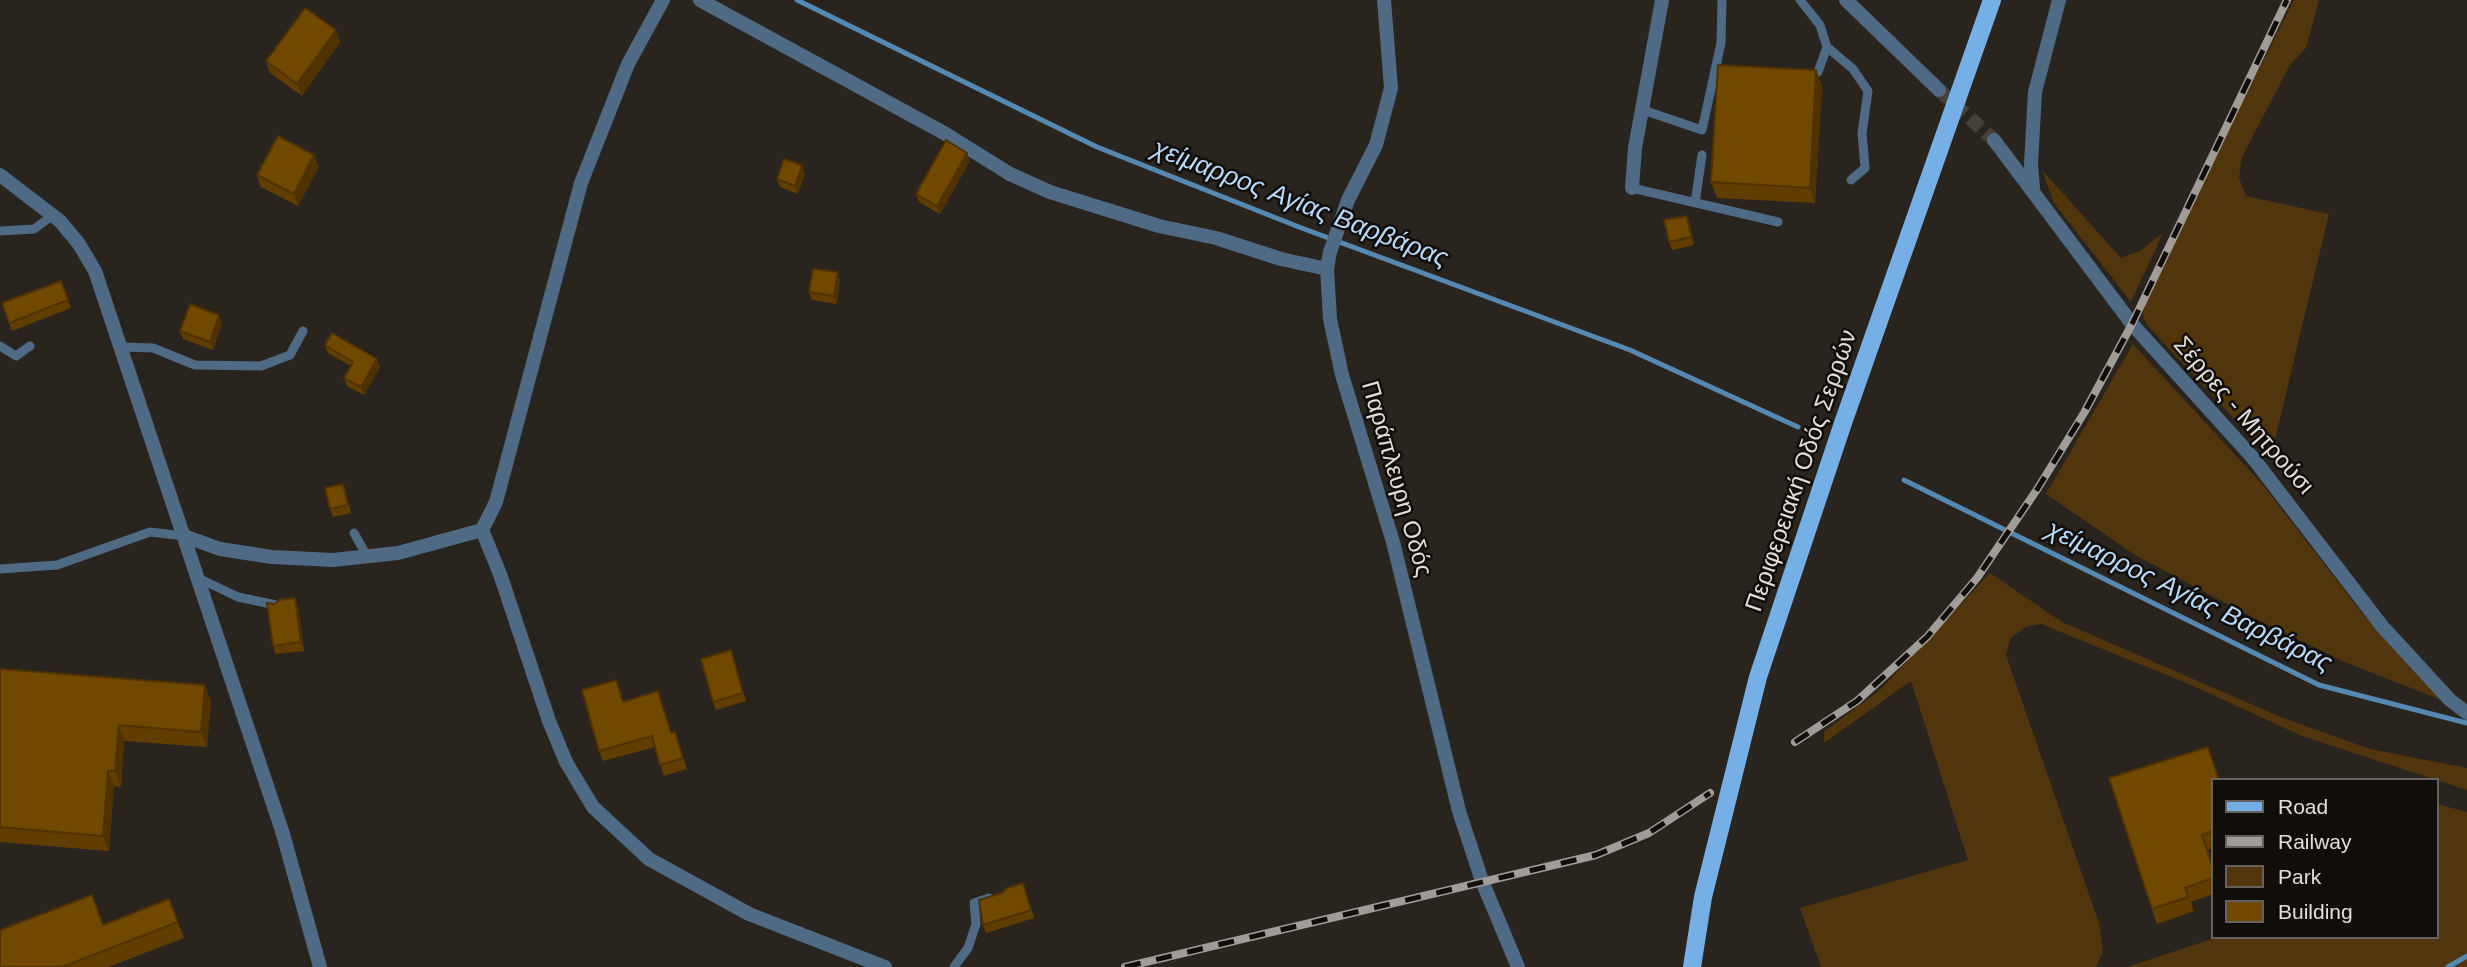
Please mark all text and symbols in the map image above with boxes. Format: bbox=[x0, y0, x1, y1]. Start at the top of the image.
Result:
water label: χείμαρρος Αγίας Βαρβάρας bbox=[1148, 133, 1452, 275]
street label: Περιφερειακή Οδός Σερρών bbox=[1740, 326, 1864, 616]
street label: Σέρρες - Μητρούσι bbox=[2167, 331, 2319, 501]
street label: Παράπλευρη Οδός bbox=[1354, 378, 1438, 580]
water label: χείμαρρος Αγίας Βαρβάρας bbox=[2041, 514, 2337, 680]
legend bbox=[2212, 778, 2439, 939]
text: Road bbox=[2278, 795, 2328, 818]
text: Railway bbox=[2278, 830, 2352, 853]
text: Park bbox=[2278, 865, 2321, 888]
text: Building bbox=[2278, 900, 2353, 923]

